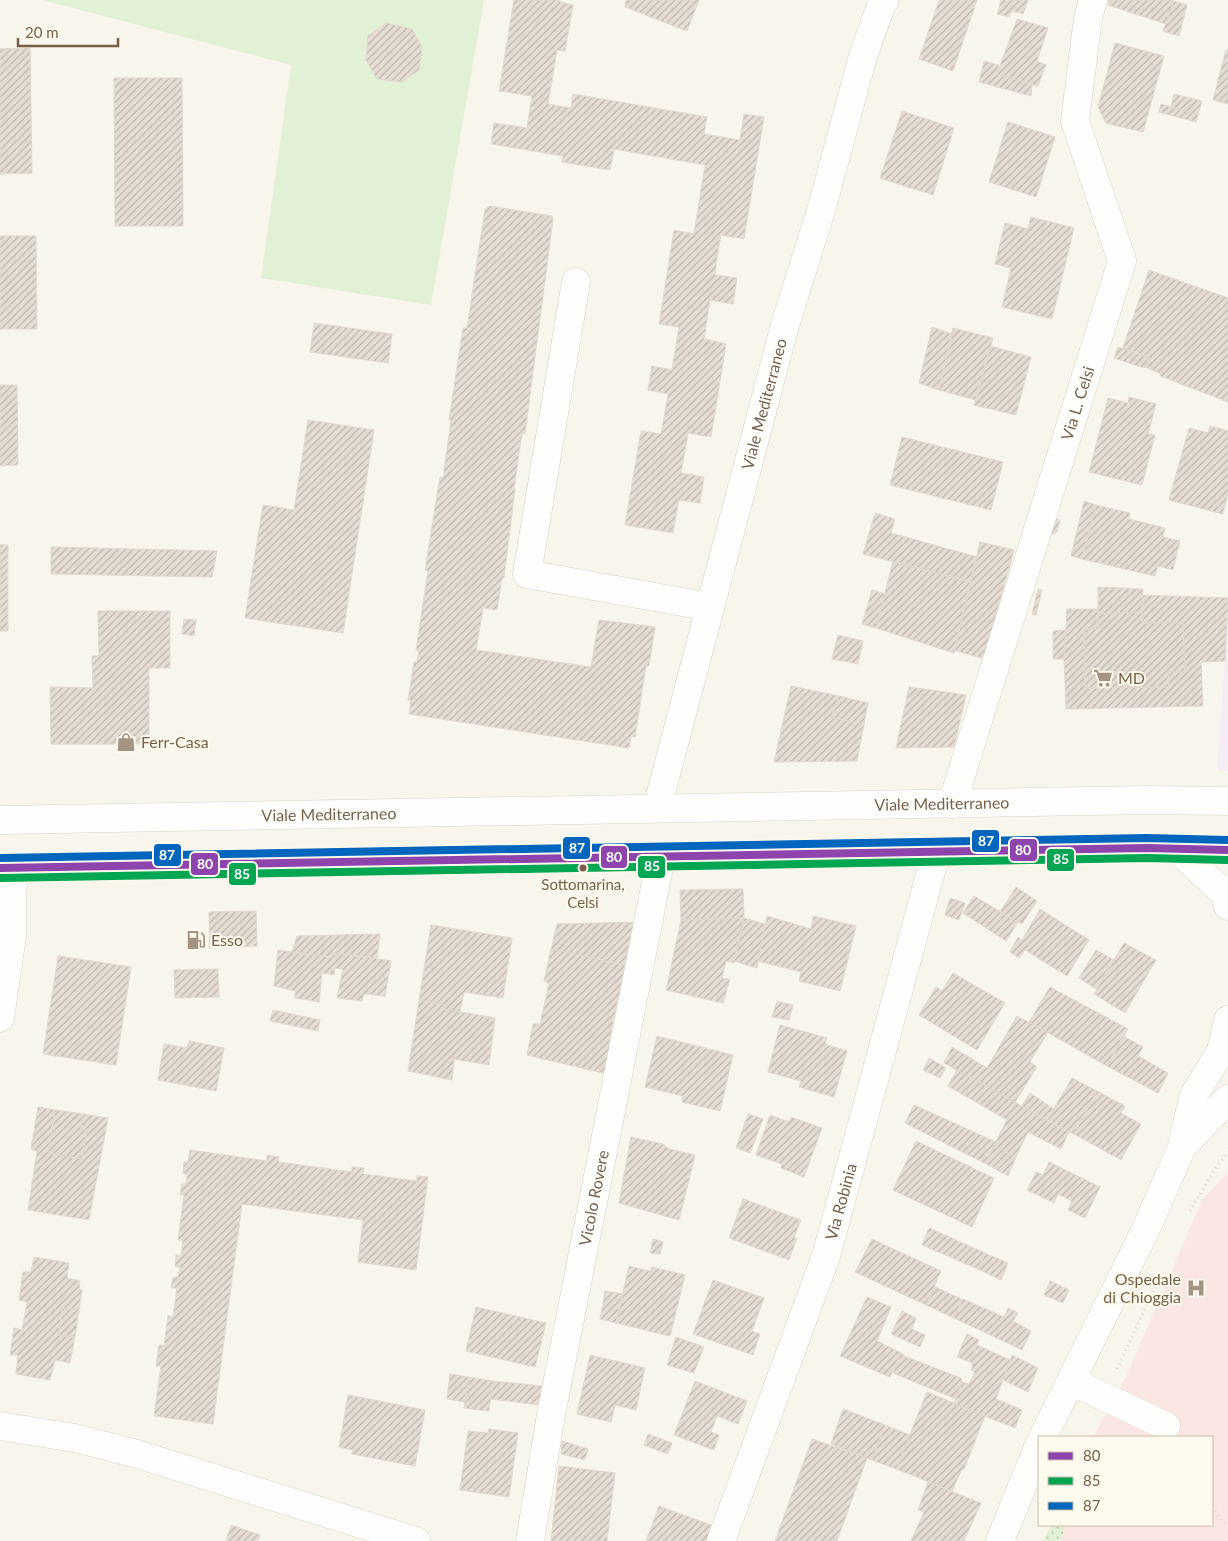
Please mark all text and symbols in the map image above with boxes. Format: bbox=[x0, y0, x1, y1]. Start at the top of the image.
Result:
scale bar bbox=[18, 15, 118, 47]
text: 20 m bbox=[25, 23, 59, 41]
street label: Viale Mediterraneo bbox=[737, 336, 790, 471]
street label: Via L. Celsi bbox=[1057, 364, 1097, 442]
supermarket icon: MD bbox=[1092, 667, 1114, 689]
place label: MD bbox=[1118, 668, 1145, 687]
shop icon: Ferr-Casa bbox=[115, 731, 137, 753]
place label: Ferr-Casa bbox=[141, 732, 209, 751]
street label: Viale Mediterraneo bbox=[874, 792, 1009, 814]
street label: Viale Mediterraneo bbox=[261, 803, 397, 824]
line badge: 87 bbox=[971, 829, 1000, 853]
text: 87 bbox=[978, 832, 994, 849]
line badge: 87 bbox=[562, 836, 591, 860]
line badge: 80 bbox=[1009, 838, 1038, 862]
text: 87 bbox=[569, 839, 585, 856]
text: 80 bbox=[1015, 841, 1031, 858]
line badge: 87 bbox=[153, 843, 182, 867]
line badge: 80 bbox=[600, 845, 628, 869]
text: 87 bbox=[159, 846, 175, 863]
text: 80 bbox=[606, 848, 622, 865]
line badge: 85 bbox=[1046, 848, 1075, 872]
text: 85 bbox=[1053, 850, 1069, 867]
line badge: 80 bbox=[190, 852, 219, 876]
text: 80 bbox=[197, 855, 213, 872]
line badge: 85 bbox=[637, 855, 666, 879]
text: 85 bbox=[644, 857, 660, 874]
line badge: 85 bbox=[228, 862, 257, 886]
marker: Sottomarina, Celsi bbox=[578, 863, 588, 873]
text: 85 bbox=[234, 865, 250, 882]
place label: Sottomarina, Celsi bbox=[541, 875, 625, 911]
fuel station icon: Esso bbox=[185, 929, 207, 951]
place label: Esso bbox=[211, 930, 243, 949]
street label: Vicolo Rovere bbox=[575, 1148, 612, 1247]
street label: Via Robinia bbox=[821, 1161, 860, 1242]
place label: Ospedale di Chioggia bbox=[1103, 1269, 1181, 1306]
hospital icon: Ospedale di Chioggia bbox=[1185, 1277, 1207, 1299]
legend bbox=[1038, 1436, 1213, 1526]
text: 80 bbox=[1083, 1446, 1101, 1464]
text: 85 bbox=[1083, 1471, 1100, 1489]
text: 87 bbox=[1083, 1496, 1101, 1514]

